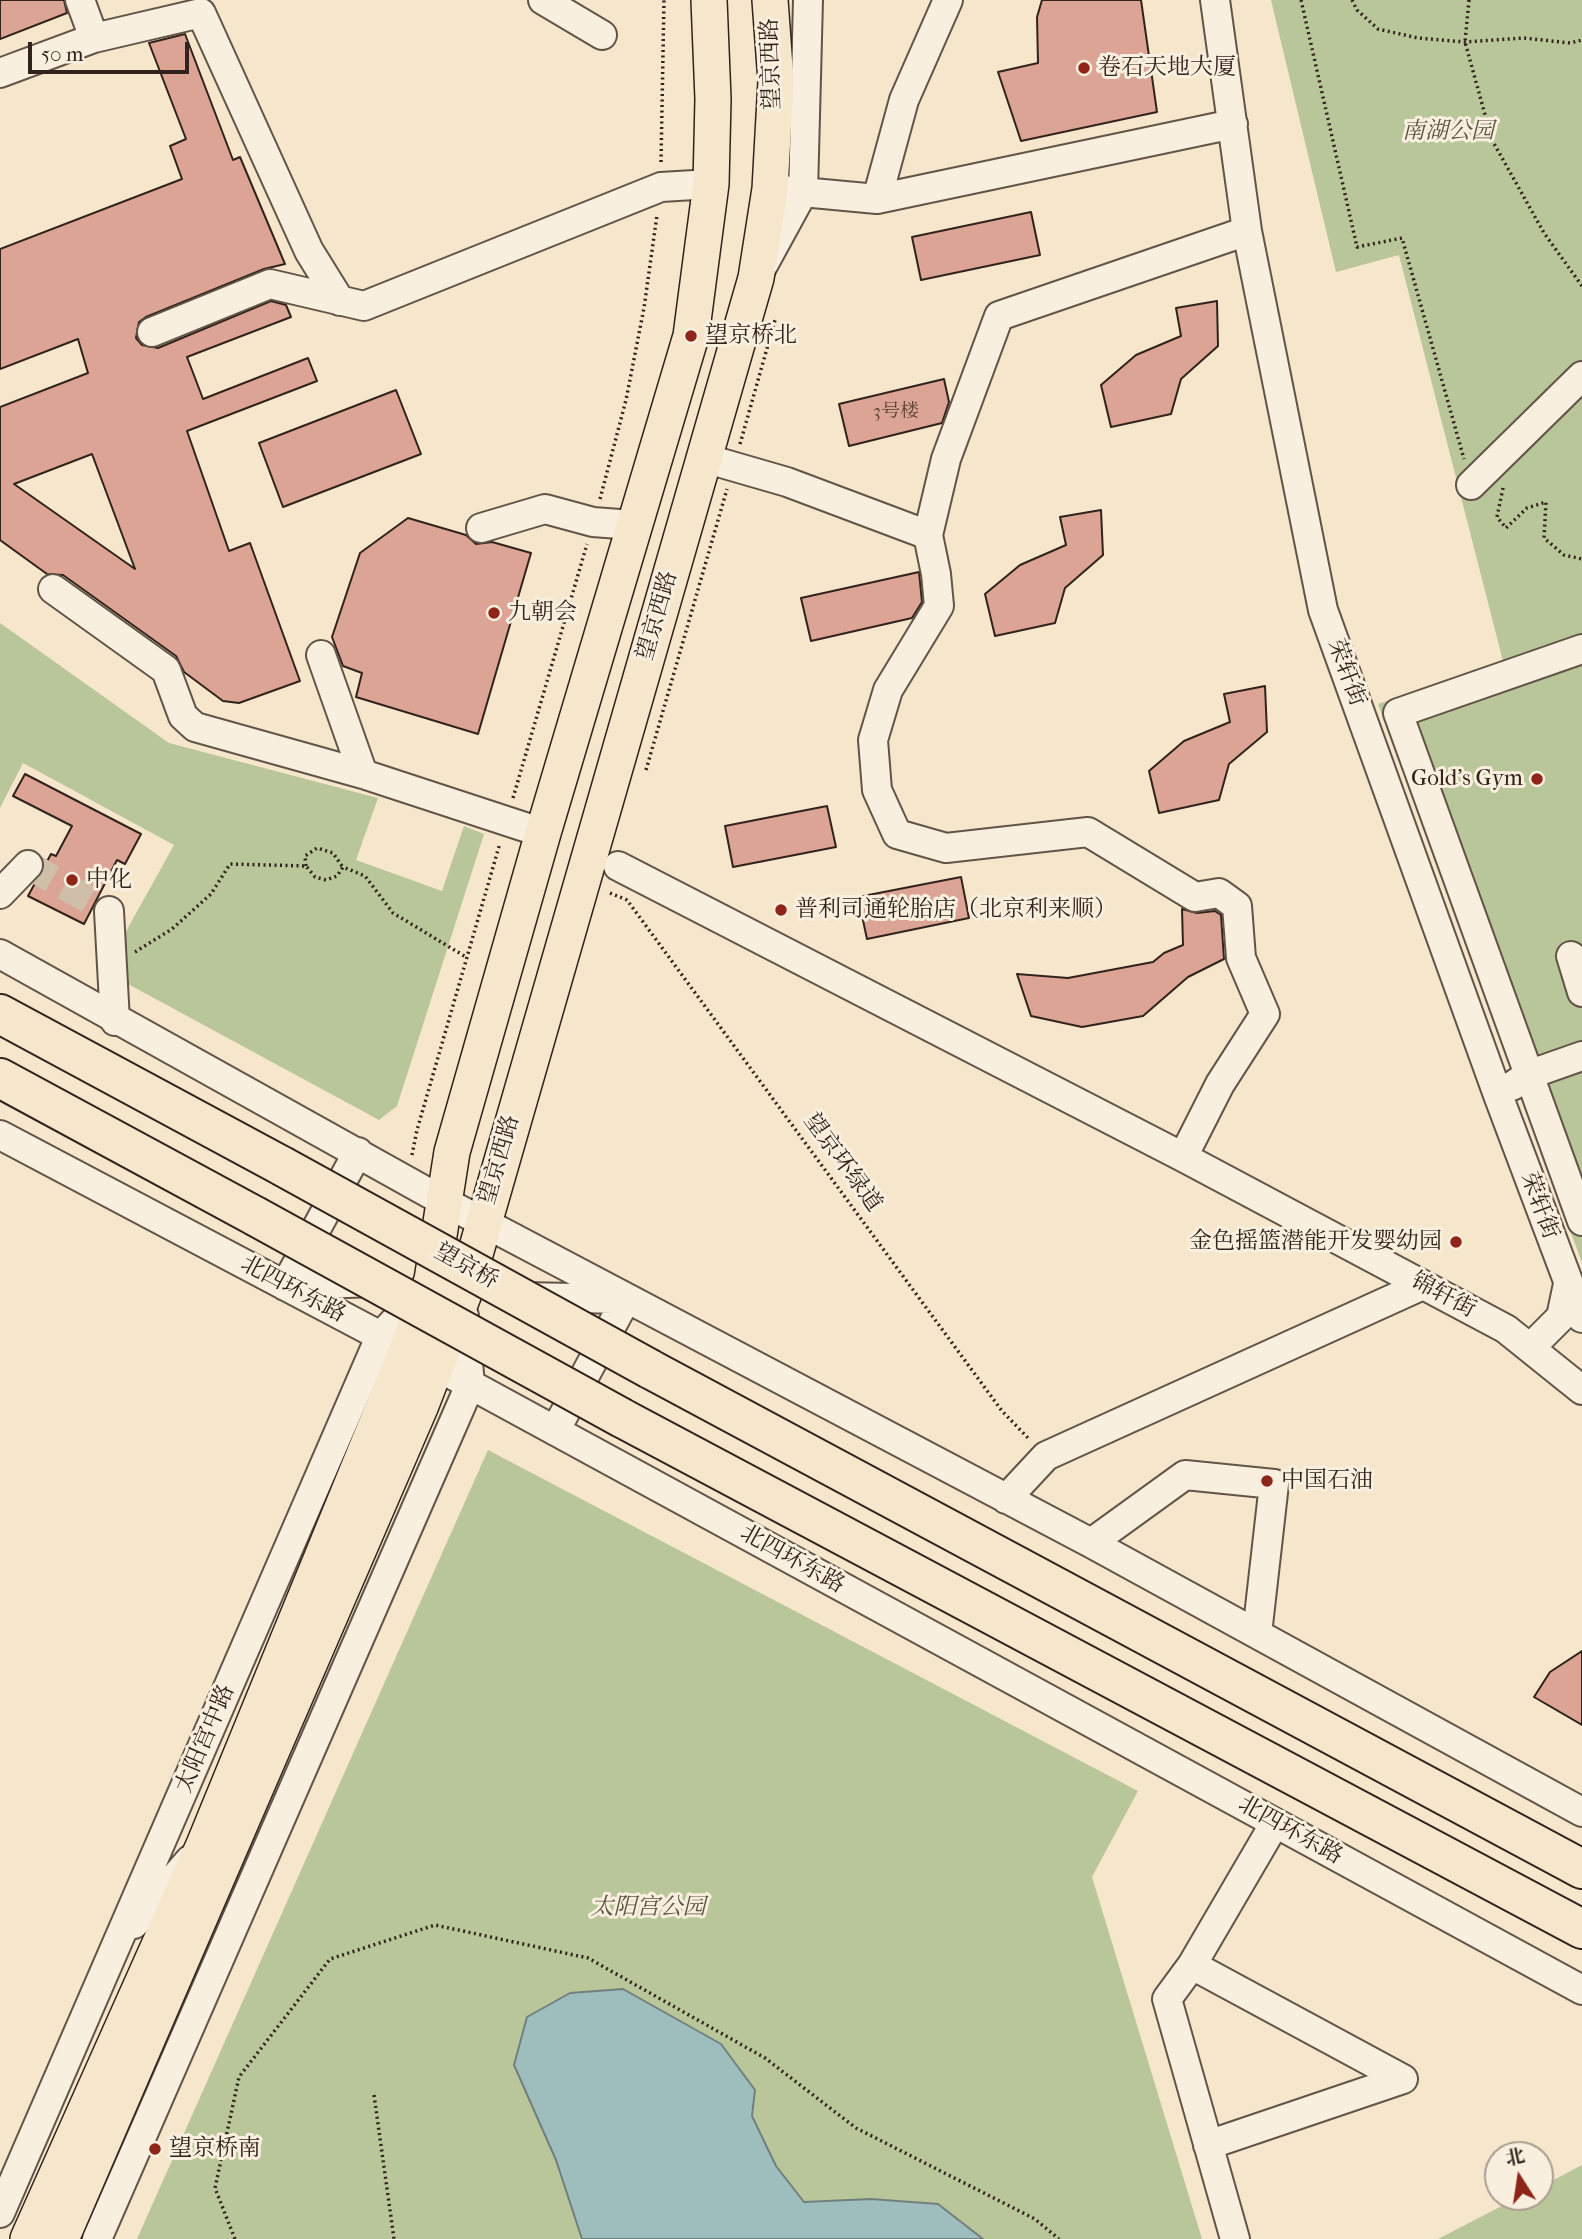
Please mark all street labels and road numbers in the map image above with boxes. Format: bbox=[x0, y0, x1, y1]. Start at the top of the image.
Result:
street label: 望京西路 bbox=[757, 18, 787, 110]
street label: 望京西路 bbox=[632, 568, 684, 664]
street label: 荣轩街 bbox=[1321, 636, 1371, 710]
street label: 望京环绿道 bbox=[797, 1108, 887, 1218]
street label: 望京西路 bbox=[474, 1112, 526, 1208]
street label: 荣轩街 bbox=[1514, 1169, 1564, 1243]
street label: 望京桥 bbox=[429, 1238, 503, 1296]
street label: 北四环东路 bbox=[236, 1251, 350, 1329]
street label: 锦轩街 bbox=[1406, 1268, 1480, 1324]
street label: 北四环东路 bbox=[735, 1520, 849, 1600]
street label: 太阳宫中路 bbox=[171, 1681, 241, 1797]
street label: 北四环东路 bbox=[1233, 1791, 1347, 1871]

